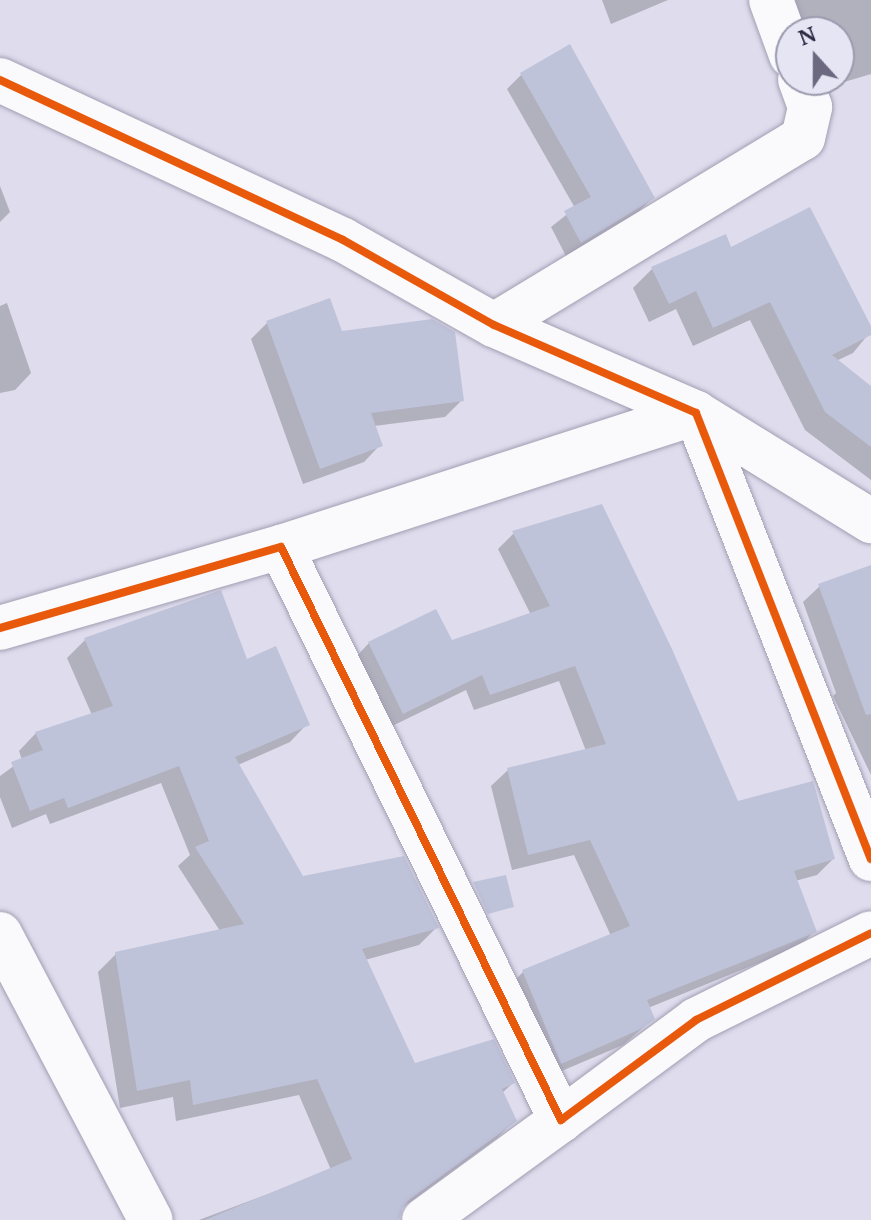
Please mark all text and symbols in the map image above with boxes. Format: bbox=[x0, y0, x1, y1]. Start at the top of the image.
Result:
north arrow bbox=[775, 16, 855, 96]
text: N bbox=[794, 18, 820, 52]

